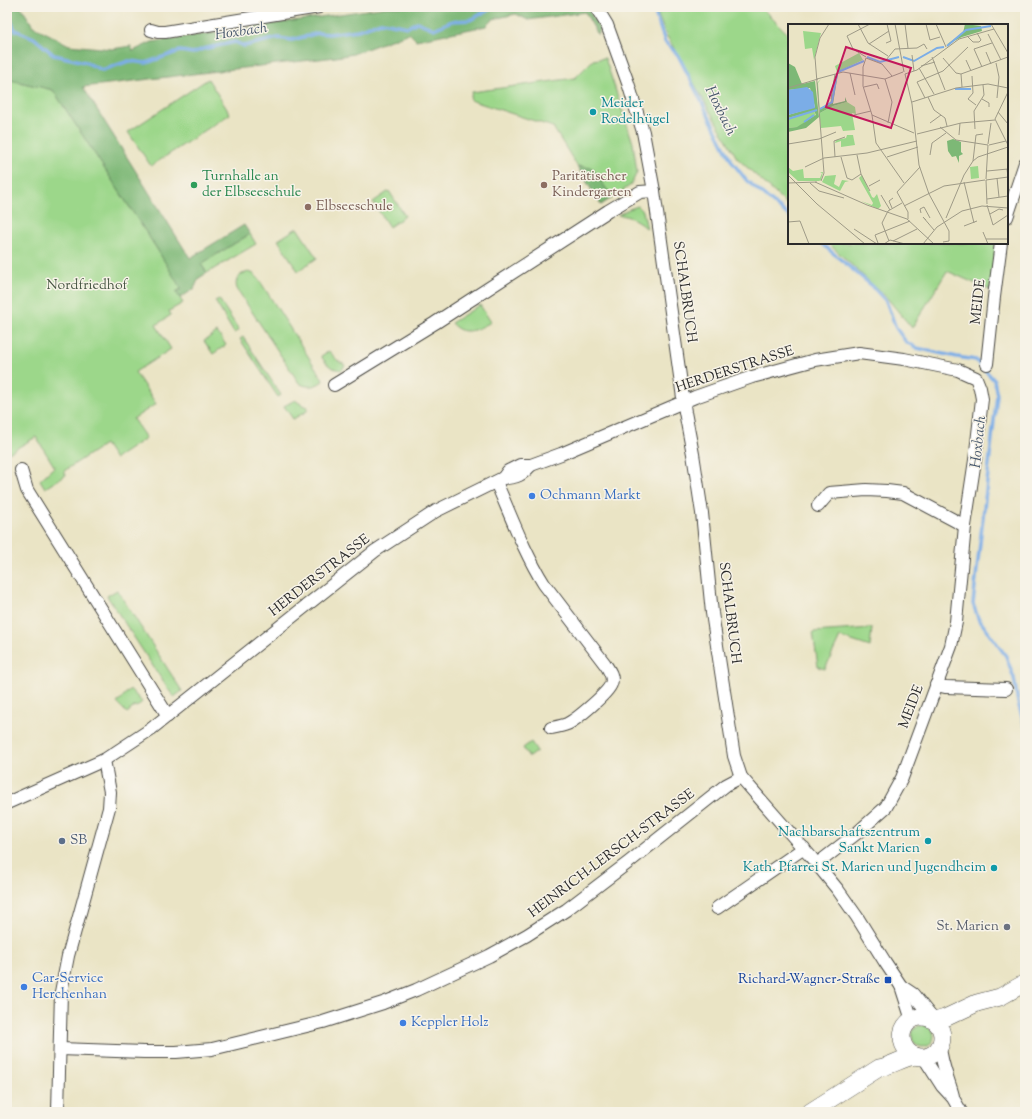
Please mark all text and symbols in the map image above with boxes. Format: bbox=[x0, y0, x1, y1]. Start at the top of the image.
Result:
water label: Hoxbach bbox=[213, 18, 269, 46]
inset map bbox=[788, 24, 1008, 244]
water label: Hoxbach bbox=[699, 83, 741, 140]
place label: Meider Rodelhügel bbox=[601, 94, 670, 130]
marker: Meider Rodelhügel bbox=[588, 107, 598, 117]
place label: Turnhalle an der Elbseeschule bbox=[202, 167, 301, 203]
place label: Paritätischer Kindergarten bbox=[552, 167, 632, 203]
marker: Turnhalle an der Elbseeschule bbox=[189, 180, 199, 190]
marker: Paritätischer Kindergarten bbox=[539, 180, 549, 190]
place label: Elbseeschule bbox=[316, 197, 393, 217]
marker: Elbseeschule bbox=[303, 202, 313, 212]
street label: SCHALBRUCH bbox=[667, 240, 701, 344]
park label: Nordfriedhof bbox=[47, 276, 129, 296]
street label: MEIDE bbox=[967, 278, 991, 326]
street label: HERDERSTRASSE bbox=[673, 341, 797, 399]
water label: Hoxbach bbox=[966, 414, 992, 469]
place label: Ochmann Markt bbox=[540, 486, 641, 506]
marker: Ochmann Markt bbox=[527, 491, 537, 501]
street label: HERDERSTRASSE bbox=[265, 530, 375, 622]
street label: SCHALBRUCH bbox=[713, 561, 745, 665]
street label: MEIDE bbox=[895, 682, 930, 732]
street label: HEINRICH-LERSCH-STRASSE bbox=[525, 784, 700, 923]
place label: Nachbarschaftszentrum Sankt Marien bbox=[778, 823, 920, 859]
place label: SB bbox=[70, 831, 87, 851]
marker: SB bbox=[57, 836, 67, 846]
marker: Nachbarschaftszentrum Sankt Marien bbox=[923, 836, 933, 846]
place label: Kath. Pfarrei St. Marien und Jugendheim bbox=[743, 858, 986, 878]
marker: Kath. Pfarrei St. Marien und Jugendheim bbox=[989, 863, 999, 873]
place label: St. Marien bbox=[936, 917, 999, 937]
marker: St. Marien bbox=[1002, 922, 1012, 932]
place label: Car-Service Herchenhan bbox=[32, 969, 107, 1005]
place label: Richard-Wagner-Straße bbox=[738, 970, 880, 990]
marker: Richard-Wagner-Straße bbox=[883, 975, 893, 985]
marker: Car-Service Herchenhan bbox=[19, 982, 29, 992]
place label: Keppler Holz bbox=[411, 1013, 489, 1033]
marker: Keppler Holz bbox=[398, 1018, 408, 1028]

